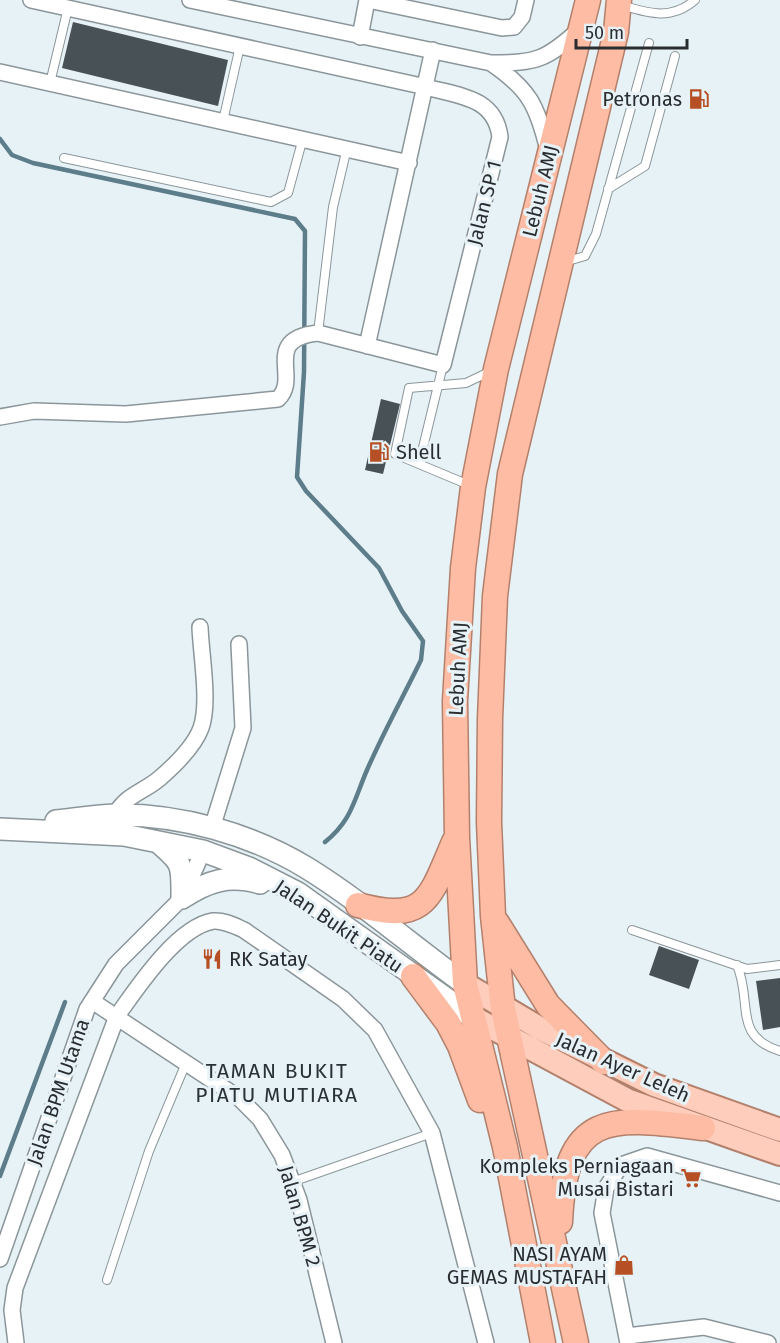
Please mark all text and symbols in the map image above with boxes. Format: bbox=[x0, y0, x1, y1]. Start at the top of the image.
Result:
scale bar bbox=[576, 12, 687, 50]
text: 50 m bbox=[585, 22, 624, 44]
place label: Petronas bbox=[602, 87, 682, 111]
fuel station icon: Petronas bbox=[687, 87, 711, 111]
street label: Lebuh AMJ bbox=[517, 143, 563, 239]
street label: Jalan SP 1 bbox=[462, 158, 506, 248]
fuel station icon: Shell bbox=[367, 440, 391, 464]
place label: Shell bbox=[396, 440, 441, 464]
street label: Lebuh AMJ bbox=[444, 621, 472, 717]
street label: Jalan Bukit Piatu bbox=[270, 874, 408, 978]
restaurant icon: RK Satay bbox=[200, 947, 224, 971]
place label: RK Satay bbox=[229, 947, 308, 971]
street label: Jalan BPM Utama bbox=[22, 1015, 94, 1169]
street label: Jalan Ayer Leleh bbox=[552, 1027, 694, 1107]
district label: TAMAN BUKIT PIATU MUTIARA bbox=[195, 1058, 359, 1108]
place label: Kompleks Perniagaan Musai Bistari bbox=[479, 1154, 674, 1201]
street label: Jalan BPM 2 bbox=[274, 1163, 326, 1269]
supermarket icon: Kompleks Perniagaan Musai Bistari bbox=[679, 1166, 703, 1190]
place label: NASI AYAM GEMAS MUSTAFAH bbox=[447, 1242, 607, 1289]
shop icon: NASI AYAM GEMAS MUSTAFAH bbox=[612, 1253, 636, 1277]

